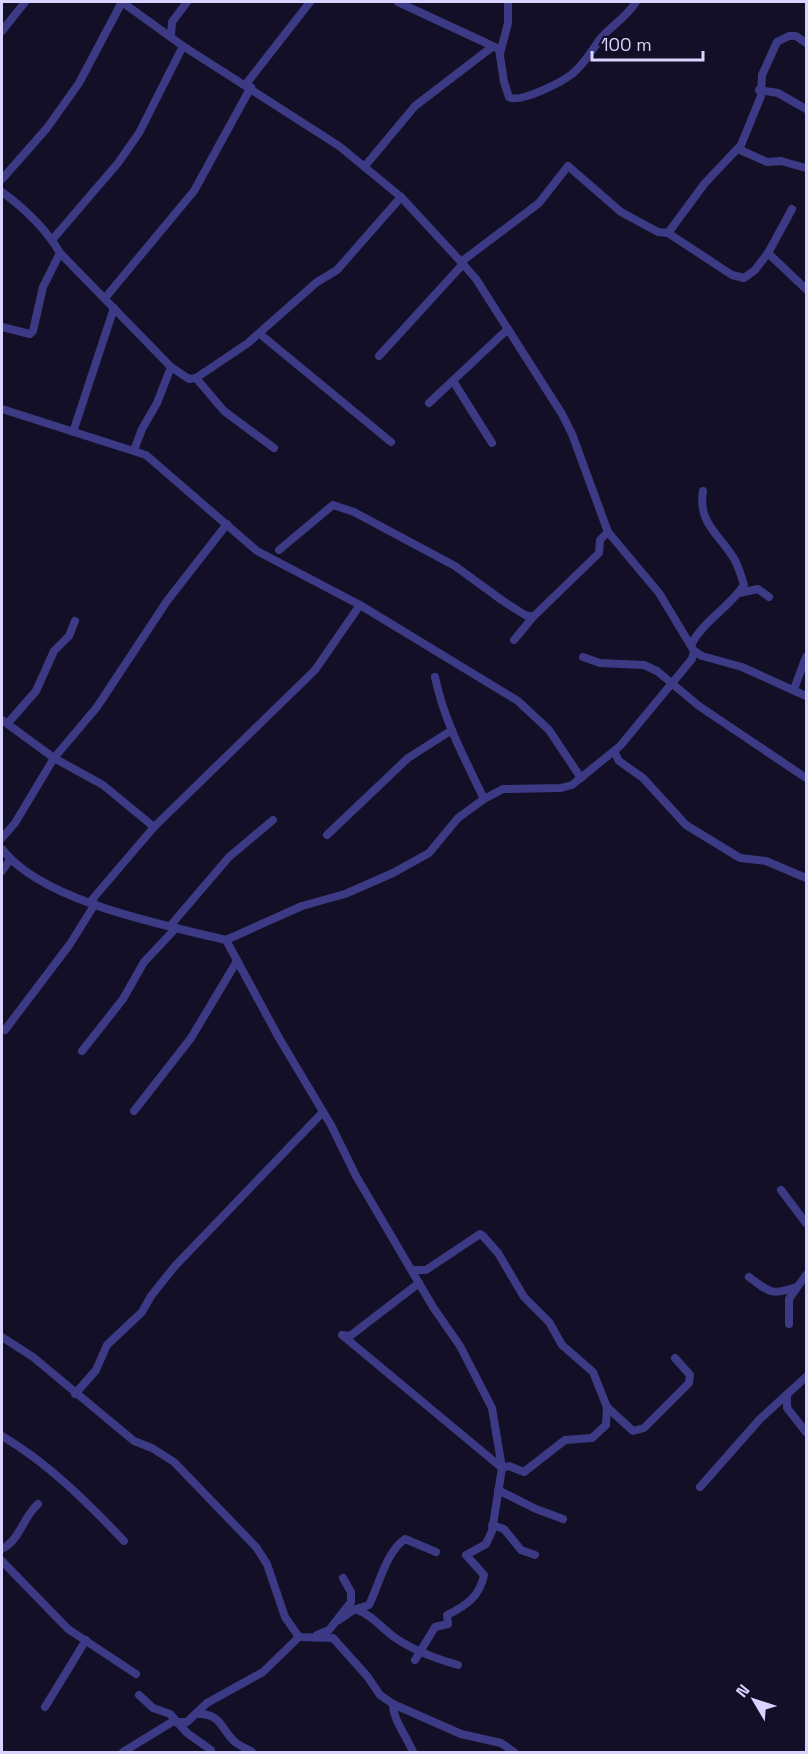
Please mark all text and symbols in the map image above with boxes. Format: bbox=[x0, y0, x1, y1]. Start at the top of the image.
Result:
scale bar bbox=[592, 24, 703, 62]
text: 100 m bbox=[601, 33, 652, 56]
north arrow bbox=[724, 1670, 784, 1730]
text: N bbox=[731, 1680, 754, 1702]

